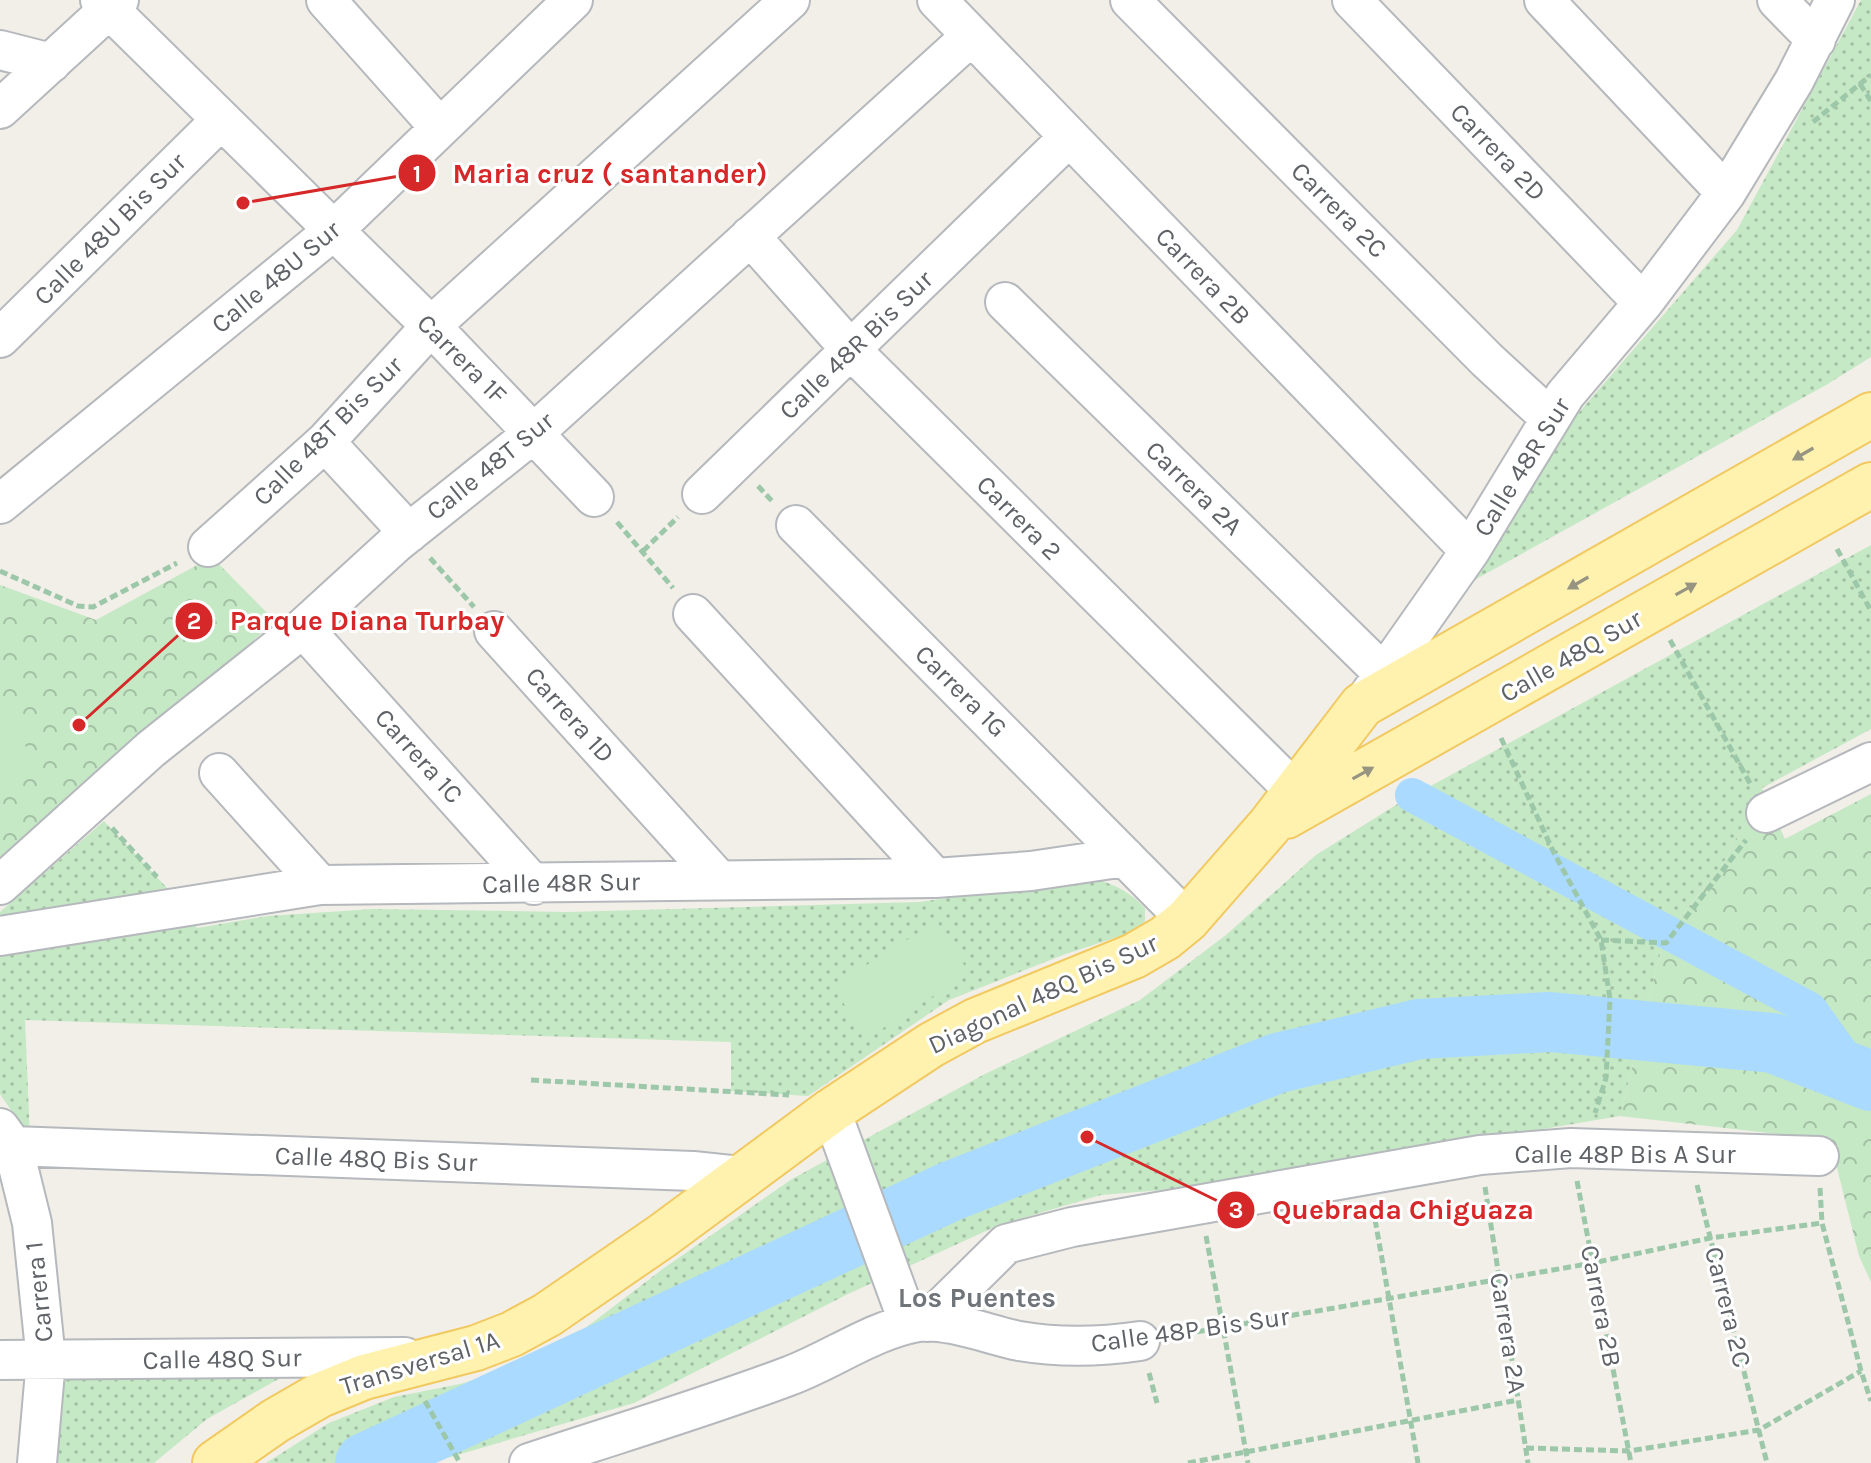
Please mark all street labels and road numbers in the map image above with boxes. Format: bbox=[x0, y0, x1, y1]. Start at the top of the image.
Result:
street label: Carrera 2D bbox=[1444, 96, 1552, 208]
street label: Calle 48U Bis Sur bbox=[27, 146, 193, 312]
street label: Carrera 2C bbox=[1284, 155, 1394, 265]
street label: Calle 48U Sur bbox=[205, 214, 347, 340]
street label: Carrera 2B bbox=[1149, 221, 1257, 331]
street label: Calle 48R Bis Sur bbox=[773, 263, 940, 426]
street label: Carrera 1F bbox=[411, 308, 513, 410]
street label: Calle 48T Bis Sur bbox=[247, 349, 410, 512]
street label: Calle 48R Sur bbox=[1467, 391, 1577, 542]
street label: Calle 48T Sur bbox=[420, 405, 560, 527]
street label: Carrera 2A bbox=[1139, 434, 1249, 542]
street label: Carrera 2 bbox=[970, 469, 1068, 567]
street label: Calle 48Q Sur bbox=[1494, 603, 1648, 709]
street label: Carrera 1G bbox=[908, 638, 1014, 744]
street label: Carrera 1D bbox=[519, 661, 621, 769]
street label: Carrera 1C bbox=[368, 702, 470, 810]
street label: Calle 48R Sur bbox=[482, 866, 641, 900]
street label: Diagonal 48Q Bis Sur bbox=[923, 927, 1163, 1061]
street label: Calle 48P Bis A Sur bbox=[1514, 1139, 1736, 1170]
street label: Calle 48Q Bis Sur bbox=[274, 1140, 478, 1178]
street label: Carrera 1 bbox=[18, 1240, 60, 1344]
street label: Carrera 2B bbox=[1574, 1242, 1628, 1370]
street label: Carrera 2C bbox=[1698, 1243, 1758, 1371]
street label: Carrera 2A bbox=[1483, 1270, 1533, 1396]
street label: Calle 48P Bis Sur bbox=[1089, 1301, 1292, 1359]
street label: Transversal 1A bbox=[337, 1324, 503, 1402]
street label: Calle 48Q Sur bbox=[142, 1342, 302, 1376]

